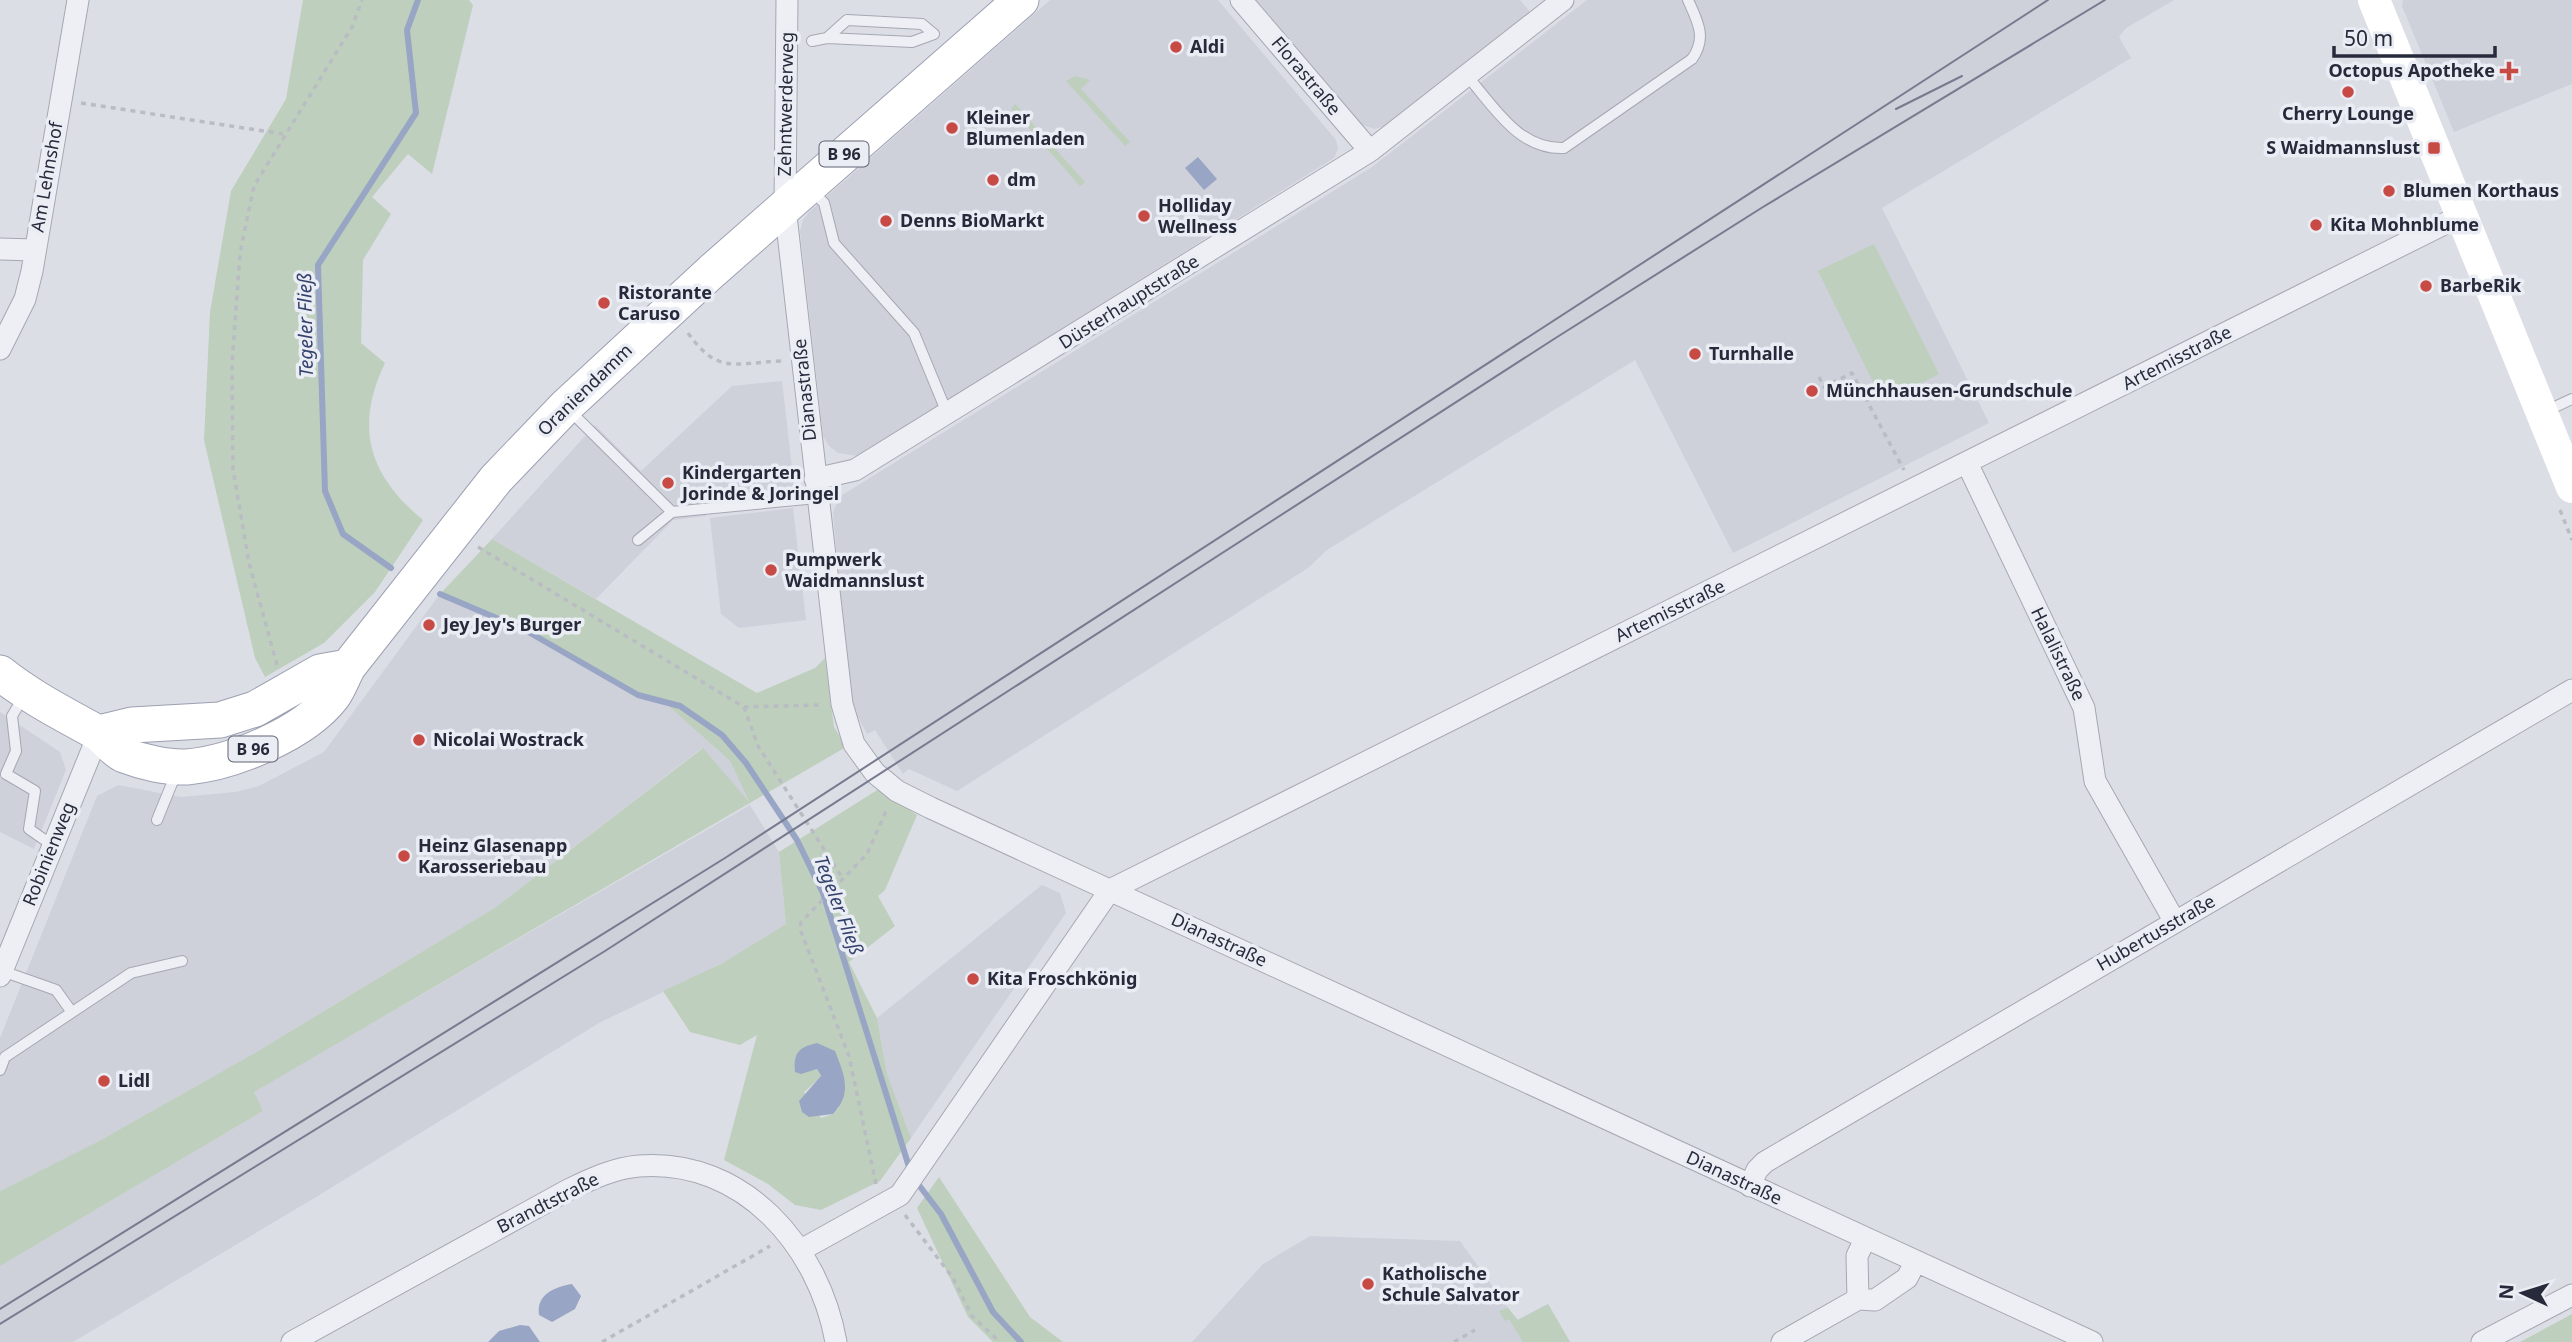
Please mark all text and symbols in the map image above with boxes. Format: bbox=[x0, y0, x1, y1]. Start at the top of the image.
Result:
scale bar bbox=[2334, 14, 2495, 58]
text: 50 m bbox=[2344, 24, 2393, 52]
street label: Zehntwerderweg bbox=[772, 31, 798, 176]
street label: Florastraße bbox=[1267, 31, 1347, 120]
place label: Aldi bbox=[1190, 34, 1225, 58]
marker: Aldi bbox=[1168, 39, 1184, 55]
place label: Octopus Apotheke bbox=[2328, 58, 2495, 82]
marker: Octopus Apotheke bbox=[2501, 63, 2517, 79]
marker: Cherry Lounge bbox=[2340, 84, 2356, 100]
place label: Cherry Lounge bbox=[2282, 101, 2414, 125]
place label: Kleiner Blumenladen bbox=[966, 105, 1085, 150]
street label: Am Lehnshof bbox=[25, 119, 68, 234]
marker: Kleiner Blumenladen bbox=[944, 120, 960, 136]
place label: S Waidmannslust bbox=[2266, 135, 2420, 159]
marker: S Waidmannslust bbox=[2426, 140, 2442, 156]
road number: B 96 bbox=[820, 142, 868, 166]
place label: dm bbox=[1007, 167, 1036, 191]
marker: dm bbox=[985, 172, 1001, 188]
place label: Blumen Korthaus bbox=[2403, 178, 2559, 202]
marker: Blumen Korthaus bbox=[2381, 183, 2397, 199]
place label: Holliday Wellness bbox=[1158, 193, 1237, 238]
place label: Denns BioMarkt bbox=[900, 208, 1045, 232]
marker: Holliday Wellness bbox=[1136, 208, 1152, 224]
place label: Kita Mohnblume bbox=[2330, 212, 2479, 236]
marker: Denns BioMarkt bbox=[878, 213, 894, 229]
marker: Kita Mohnblume bbox=[2308, 217, 2324, 233]
street label: Düsterhauptstraße bbox=[1054, 248, 1203, 354]
water label: Tegeler Fließ bbox=[291, 273, 319, 377]
place label: BarbeRik bbox=[2440, 273, 2522, 297]
marker: BarbeRik bbox=[2418, 278, 2434, 294]
place label: Ristorante Caruso bbox=[618, 280, 712, 325]
marker: Ristorante Caruso bbox=[596, 295, 612, 311]
street label: Artemisstraße bbox=[2118, 319, 2235, 395]
street label: Oraniendamm bbox=[532, 338, 637, 441]
street label: Dianastraße bbox=[787, 338, 821, 443]
place label: Turnhalle bbox=[1709, 341, 1794, 365]
marker: Turnhalle bbox=[1687, 346, 1703, 362]
place label: Münchhausen-Grundschule bbox=[1826, 378, 2072, 402]
marker: Münchhausen-Grundschule bbox=[1804, 383, 1820, 399]
place label: Kindergarten Jorinde & Joringel bbox=[680, 460, 839, 505]
marker: Kindergarten Jorinde & Joringel bbox=[660, 475, 676, 491]
place label: Pumpwerk Waidmannslust bbox=[785, 547, 924, 592]
marker: Pumpwerk Waidmannslust bbox=[763, 562, 779, 578]
street label: Artemisstraße bbox=[1611, 573, 1729, 647]
street label: Halalistraße bbox=[2026, 603, 2092, 704]
place label: Jey Jey's Burger bbox=[441, 612, 581, 636]
marker: Jey Jey's Burger bbox=[421, 617, 437, 633]
place label: Nicolai Wostrack bbox=[433, 727, 585, 751]
marker: Nicolai Wostrack bbox=[411, 732, 427, 748]
road number: B 96 bbox=[229, 736, 278, 762]
street label: Robinienweg bbox=[16, 798, 80, 909]
place label: Heinz Glasenapp Karosseriebau bbox=[418, 833, 567, 878]
marker: Heinz Glasenapp Karosseriebau bbox=[396, 848, 412, 864]
water label: Tegeler Fließ bbox=[808, 852, 870, 958]
street label: Hubertusstraße bbox=[2092, 888, 2219, 976]
street label: Dianastraße bbox=[1168, 906, 1271, 972]
place label: Kita Froschkönig bbox=[987, 966, 1137, 990]
marker: Kita Froschkönig bbox=[965, 971, 981, 987]
place label: Lidl bbox=[118, 1068, 150, 1092]
marker: Lidl bbox=[96, 1073, 112, 1089]
street label: Dianastraße bbox=[1683, 1144, 1786, 1210]
street label: Brandtstraße bbox=[492, 1166, 603, 1238]
north arrow bbox=[2488, 1258, 2558, 1328]
place label: Katholische Schule Salvator bbox=[1382, 1261, 1520, 1306]
marker: Katholische Schule Salvator bbox=[1360, 1276, 1376, 1292]
text: N bbox=[2493, 1283, 2520, 1300]

